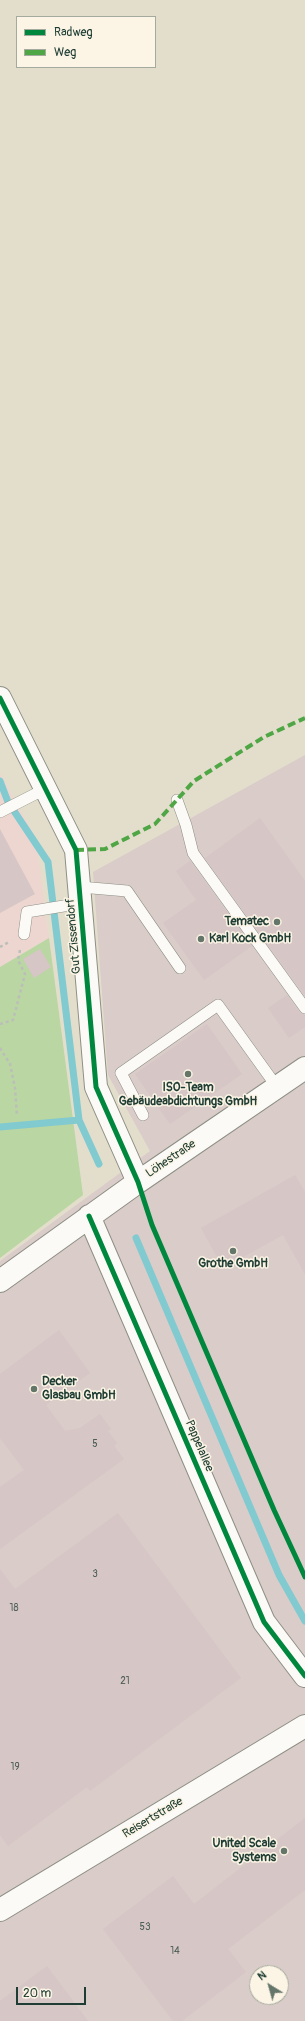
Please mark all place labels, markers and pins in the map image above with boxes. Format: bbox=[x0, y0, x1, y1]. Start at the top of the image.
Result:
place label: Tematec bbox=[225, 915, 269, 929]
marker: Tematec bbox=[272, 917, 282, 927]
place label: Karl Kock GmbH bbox=[209, 932, 291, 946]
marker: Karl Kock GmbH bbox=[196, 934, 206, 944]
marker: ISO-Team Gebäudeabdichtungs GmbH bbox=[183, 1069, 193, 1079]
place label: ISO-Team Gebäudeabdichtungs GmbH bbox=[119, 1081, 257, 1109]
marker: Grothe GmbH bbox=[228, 1246, 238, 1256]
place label: Grothe GmbH bbox=[198, 1257, 268, 1271]
place label: Decker Glasbau GmbH bbox=[42, 1375, 116, 1403]
marker: Decker Glasbau GmbH bbox=[29, 1384, 39, 1394]
place label: United Scale Systems bbox=[212, 1837, 276, 1865]
marker: United Scale Systems bbox=[279, 1846, 289, 1856]

